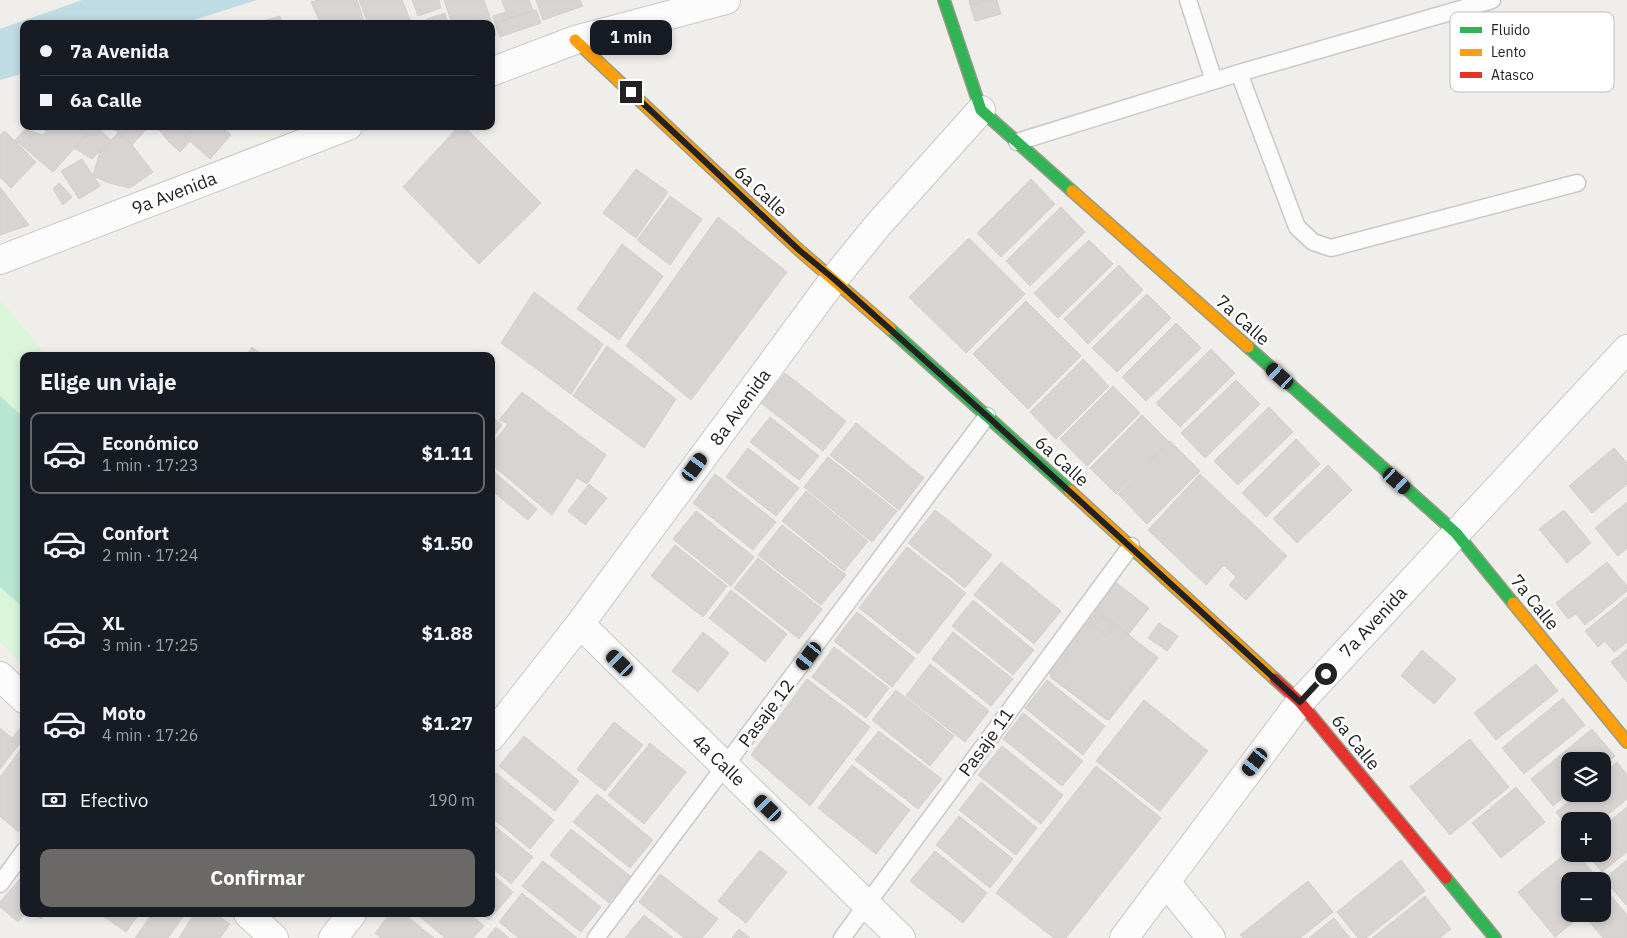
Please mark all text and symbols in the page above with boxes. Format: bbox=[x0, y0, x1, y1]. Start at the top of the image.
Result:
legend bbox=[1450, 12, 1614, 92]
callout: 1 min bbox=[590, 19, 672, 54]
text: Fluido bbox=[1491, 21, 1530, 39]
text: 1 min bbox=[610, 27, 652, 47]
text: 7a Avenida bbox=[70, 39, 169, 63]
text: Lento bbox=[1491, 43, 1526, 61]
text: Atasco bbox=[1491, 66, 1534, 84]
route end bbox=[620, 81, 642, 103]
text: 6a Calle bbox=[70, 88, 142, 112]
street label: 6a Calle bbox=[729, 160, 793, 222]
street label: 9a Avenida bbox=[128, 166, 220, 220]
street label: 7a Calle bbox=[1211, 290, 1275, 350]
car bbox=[1263, 360, 1296, 392]
street label: 8a Avenida bbox=[704, 364, 776, 450]
text: Elige un viaje bbox=[40, 367, 177, 396]
icon: car bbox=[42, 431, 87, 476]
text: Económico bbox=[102, 431, 199, 455]
street label: 6a Calle bbox=[1030, 431, 1094, 491]
text: $1.11 bbox=[421, 441, 473, 465]
car bbox=[680, 450, 709, 484]
text: 1 min · 17:23 bbox=[102, 455, 198, 475]
car bbox=[1380, 465, 1413, 497]
icon: car bbox=[42, 521, 87, 566]
text: Confort bbox=[102, 521, 169, 545]
text: $1.50 bbox=[421, 531, 473, 555]
text: 2 min · 17:24 bbox=[102, 545, 198, 565]
street label: 7a Calle bbox=[1506, 569, 1564, 635]
street label: 7a Avenida bbox=[1334, 581, 1412, 662]
icon: car bbox=[42, 611, 87, 656]
text: XL bbox=[102, 611, 125, 635]
text: $1.88 bbox=[421, 621, 473, 645]
text: 3 min · 17:25 bbox=[102, 635, 198, 655]
car bbox=[793, 640, 824, 672]
car bbox=[603, 647, 636, 679]
route start bbox=[1315, 663, 1337, 685]
street label: Pasaje 12 bbox=[733, 675, 799, 751]
icon: car bbox=[42, 701, 87, 746]
text: Moto bbox=[102, 701, 146, 725]
street label: Pasaje 11 bbox=[953, 703, 1019, 781]
street label: 6a Calle bbox=[1327, 709, 1385, 775]
text: $1.27 bbox=[421, 711, 473, 735]
text: 4 min · 17:26 bbox=[102, 725, 198, 745]
street label: 4a Calle bbox=[688, 729, 750, 791]
car bbox=[1239, 746, 1270, 778]
map controls bbox=[1561, 752, 1611, 922]
button: layers bbox=[1561, 752, 1611, 802]
icon: cash bbox=[40, 786, 68, 814]
text: Efectivo bbox=[80, 788, 148, 812]
text: 190 m bbox=[428, 790, 475, 810]
car bbox=[751, 792, 784, 824]
button: + bbox=[1561, 812, 1611, 862]
button: Confirmar bbox=[40, 849, 475, 907]
button: − bbox=[1561, 872, 1611, 922]

